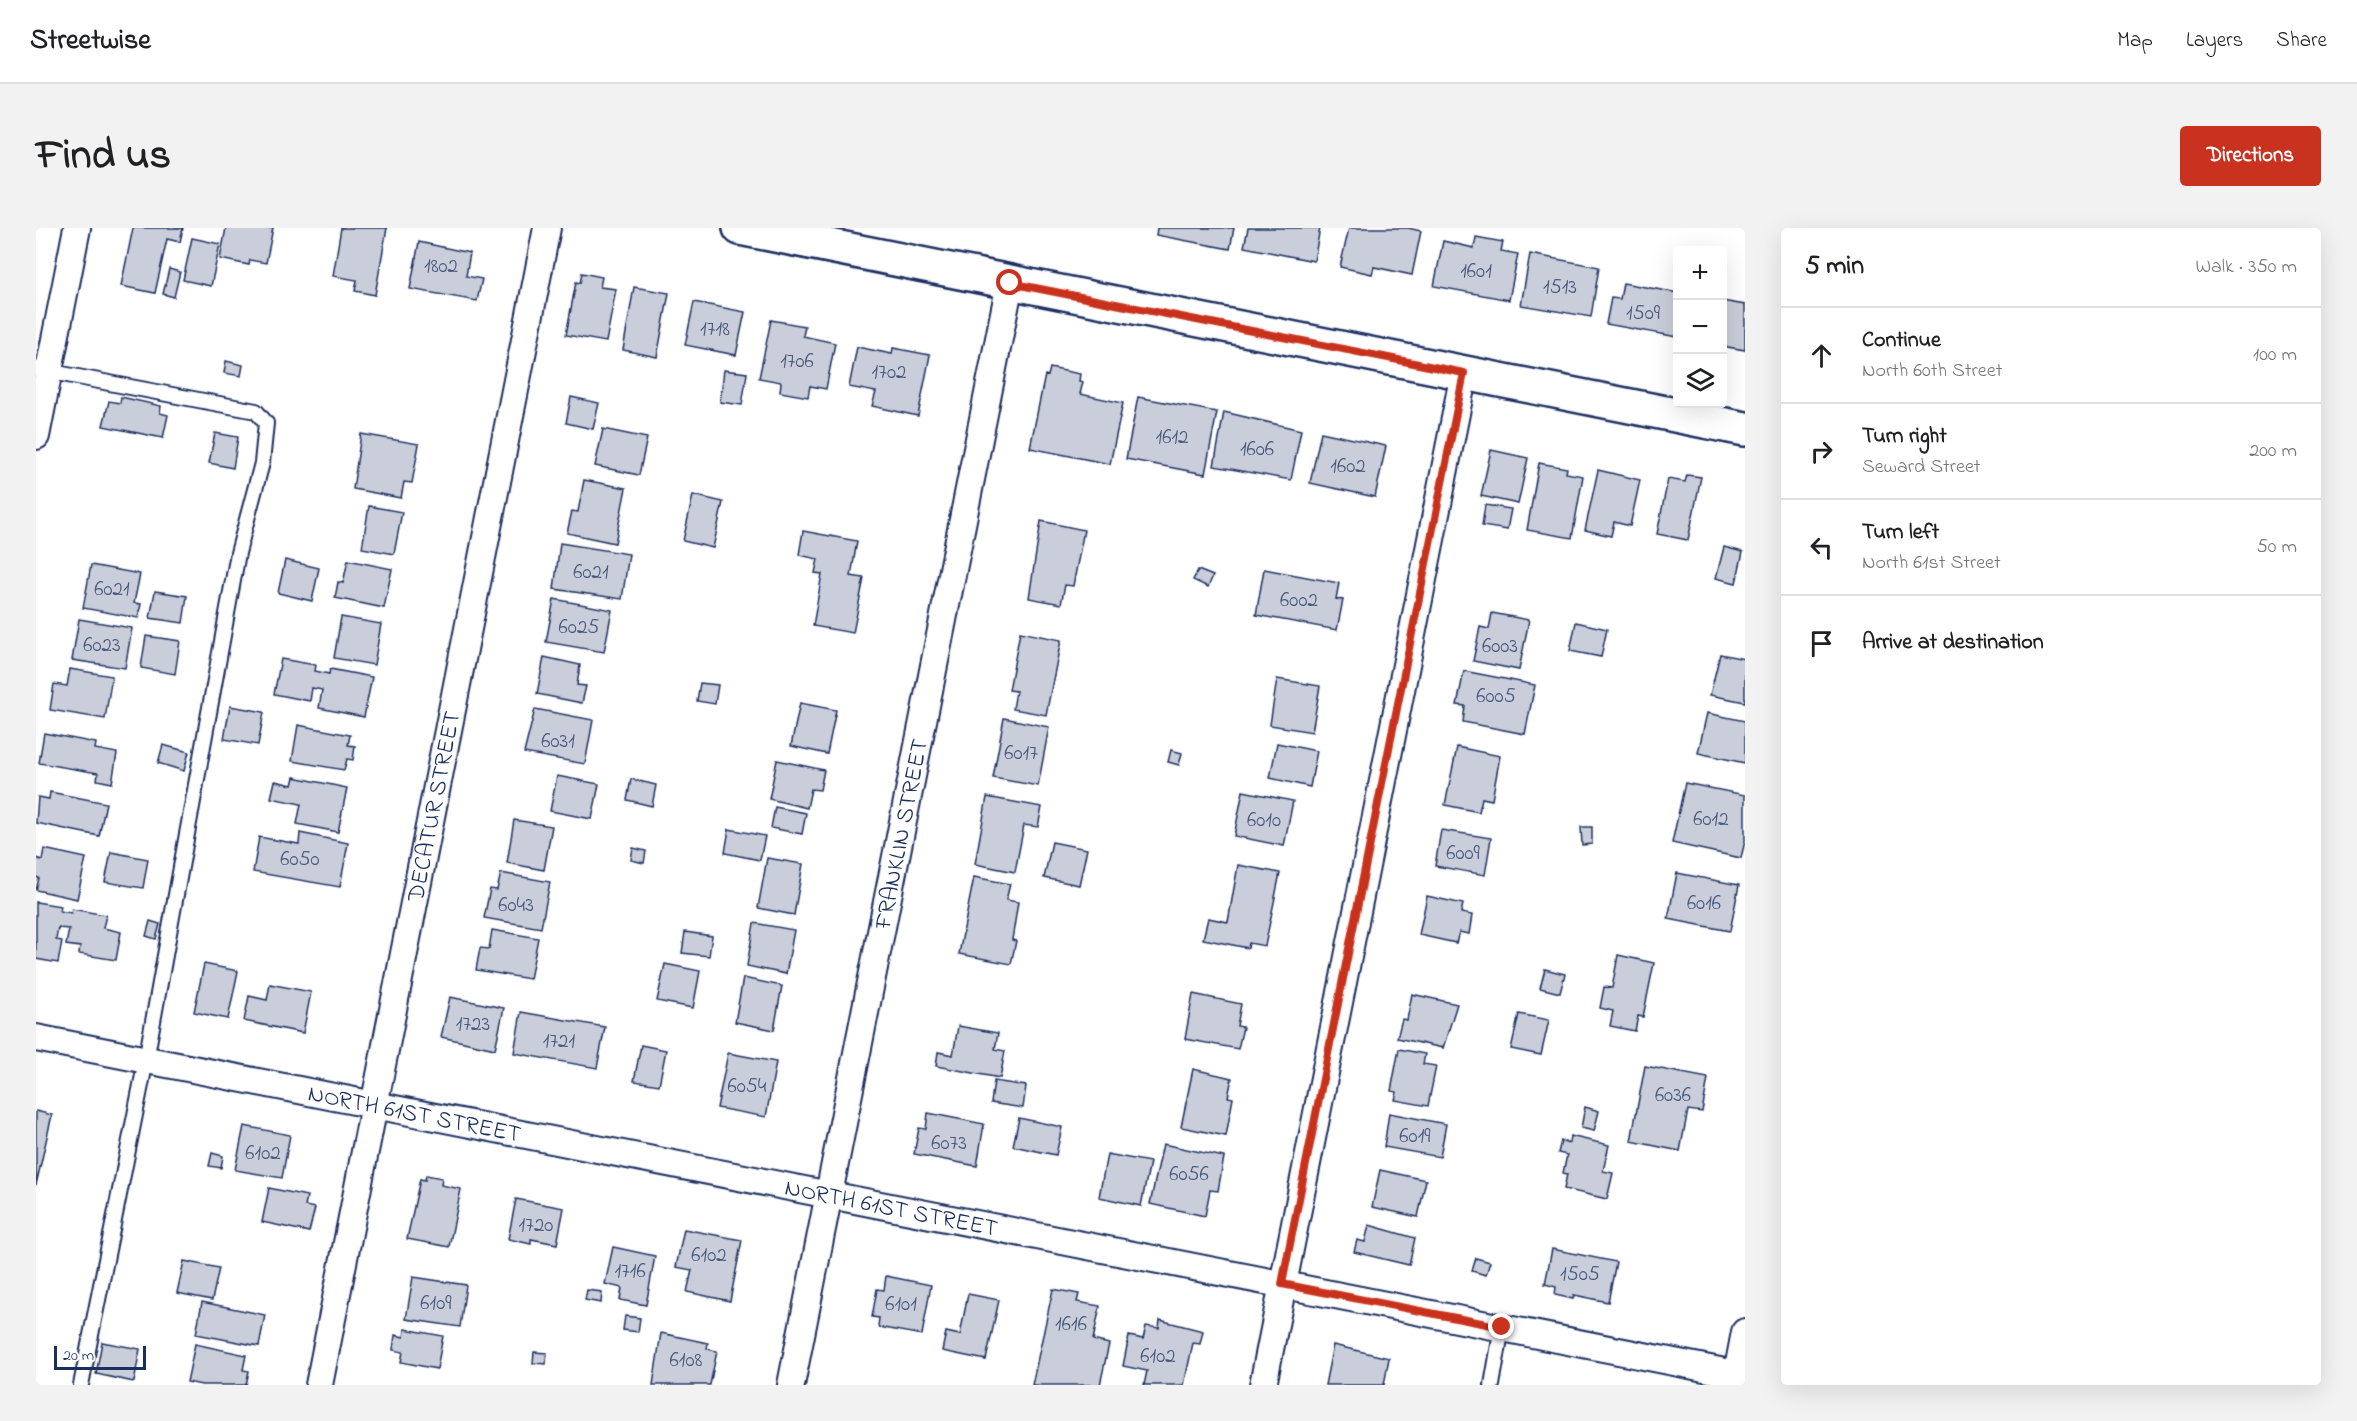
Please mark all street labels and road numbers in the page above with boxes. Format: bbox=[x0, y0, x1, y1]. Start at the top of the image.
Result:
street label: DECATUR STREET bbox=[399, 708, 471, 906]
street label: FRANKLIN STREET bbox=[867, 736, 939, 934]
street label: NORTH 61ST STREET bbox=[305, 1077, 524, 1154]
street label: NORTH 61ST STREET bbox=[781, 1171, 1001, 1248]

